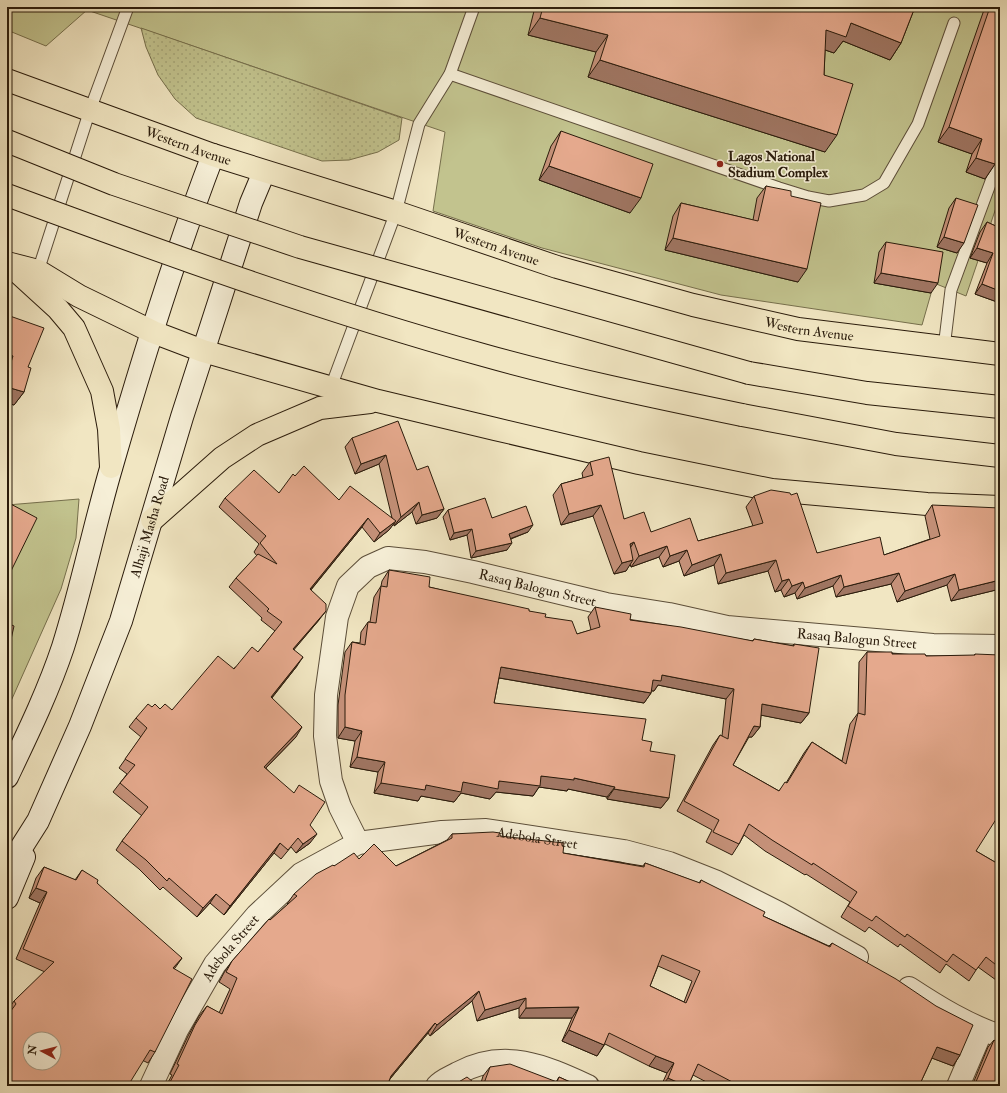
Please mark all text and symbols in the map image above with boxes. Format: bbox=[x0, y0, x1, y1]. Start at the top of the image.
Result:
street label: Western Avenue bbox=[142, 123, 233, 169]
place label: Lagos National Stadium Complex bbox=[728, 148, 829, 182]
marker: Lagos National Stadium Complex bbox=[715, 159, 725, 169]
street label: Western Avenue bbox=[450, 224, 542, 269]
street label: Western Avenue bbox=[762, 313, 855, 345]
street label: Alhaji Masha Road bbox=[126, 474, 173, 580]
street label: Rasaq Balogun Street bbox=[477, 566, 598, 610]
street label: Rasaq Balogun Street bbox=[796, 625, 918, 653]
street label: Adebola Street bbox=[495, 824, 579, 853]
street label: Adebola Street bbox=[198, 911, 263, 985]
north arrow bbox=[22, 1031, 62, 1071]
text: N bbox=[25, 1043, 40, 1057]

